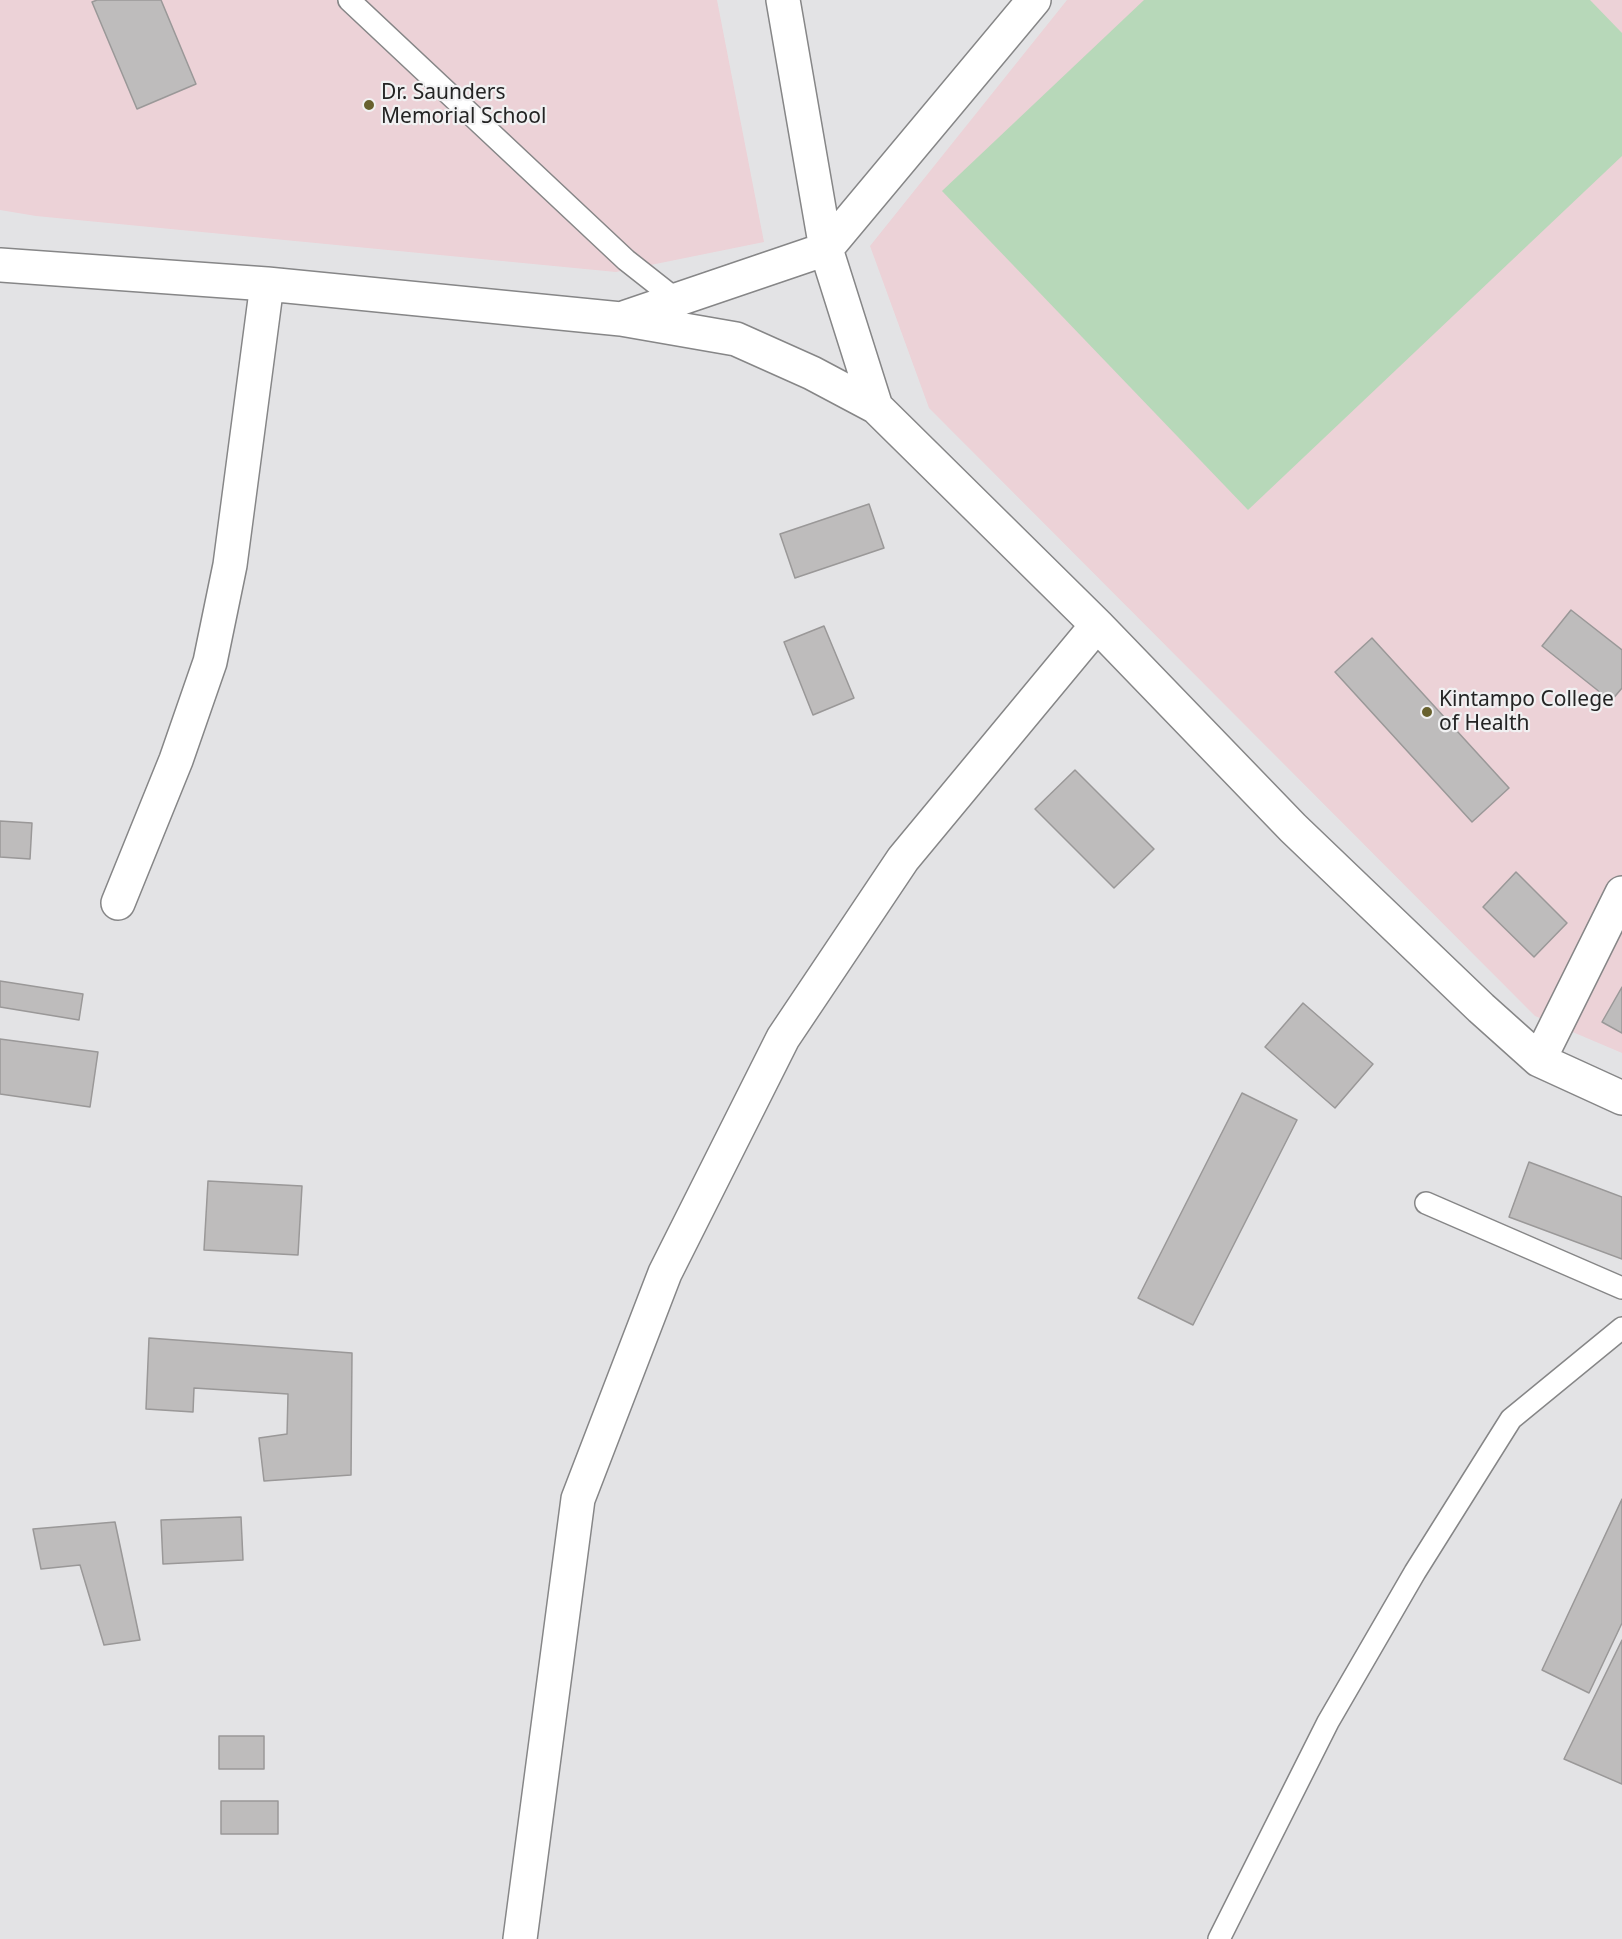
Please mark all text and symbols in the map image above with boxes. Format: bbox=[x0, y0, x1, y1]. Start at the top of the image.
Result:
place label: Dr. Saunders Memorial School bbox=[381, 80, 546, 130]
marker: Dr. Saunders Memorial School bbox=[362, 98, 376, 112]
place label: Kintampo College of Health bbox=[1439, 687, 1614, 737]
marker: Kintampo College of Health bbox=[1420, 705, 1434, 719]

